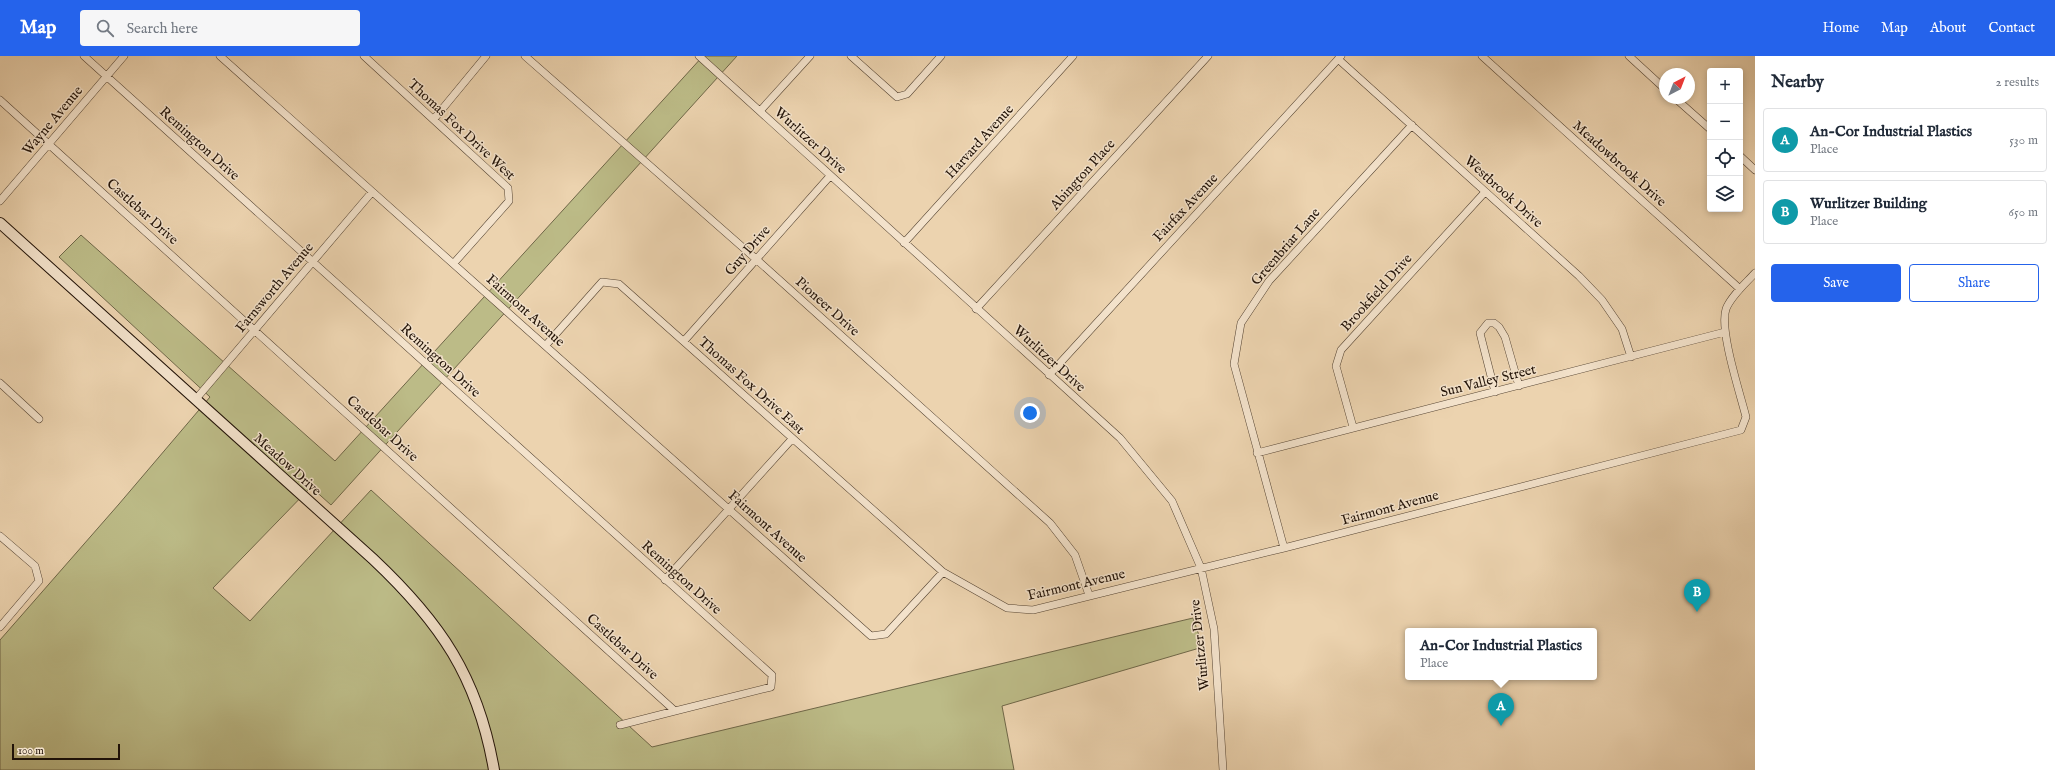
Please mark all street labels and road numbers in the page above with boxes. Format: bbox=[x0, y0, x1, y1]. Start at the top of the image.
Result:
street label: Thomas Fox Drive West bbox=[404, 75, 519, 184]
street label: Wayne Avenue bbox=[19, 82, 87, 159]
street label: Harvard Avenue bbox=[942, 100, 1018, 183]
street label: Remington Drive bbox=[155, 103, 244, 185]
street label: Wurlitzer Drive bbox=[770, 103, 851, 178]
street label: Meadowbrook Drive bbox=[1569, 117, 1670, 211]
street label: Abington Place bbox=[1046, 135, 1120, 214]
street label: Westbrook Drive bbox=[1460, 152, 1547, 232]
street label: Fairfax Avenue bbox=[1149, 169, 1223, 246]
street label: Castlebar Drive bbox=[103, 175, 182, 249]
street label: Greenbriar Lane bbox=[1247, 204, 1325, 289]
street label: Guy Drive bbox=[721, 221, 775, 280]
street label: Farnsworth Avenue bbox=[232, 238, 318, 336]
street label: Brookfield Drive bbox=[1337, 250, 1417, 335]
street label: Fairmont Avenue bbox=[482, 271, 569, 351]
street label: Pioneer Drive bbox=[791, 273, 864, 341]
street label: Remington Drive bbox=[396, 320, 485, 402]
street label: Wurlitzer Drive bbox=[1009, 321, 1090, 396]
street label: Thomas Fox Drive East bbox=[694, 333, 808, 438]
street label: Sun Valley Street bbox=[1439, 360, 1538, 402]
street label: Castlebar Drive bbox=[343, 392, 422, 466]
street label: Meadow Drive bbox=[250, 430, 325, 500]
street label: Fairmont Avenue bbox=[1340, 486, 1441, 530]
street label: Fairmont Avenue bbox=[724, 487, 811, 567]
street label: Remington Drive bbox=[637, 537, 726, 619]
street label: Fairmont Avenue bbox=[1026, 565, 1127, 605]
street label: Wurlitzer Drive bbox=[1186, 598, 1214, 691]
street label: Castlebar Drive bbox=[583, 610, 662, 684]

